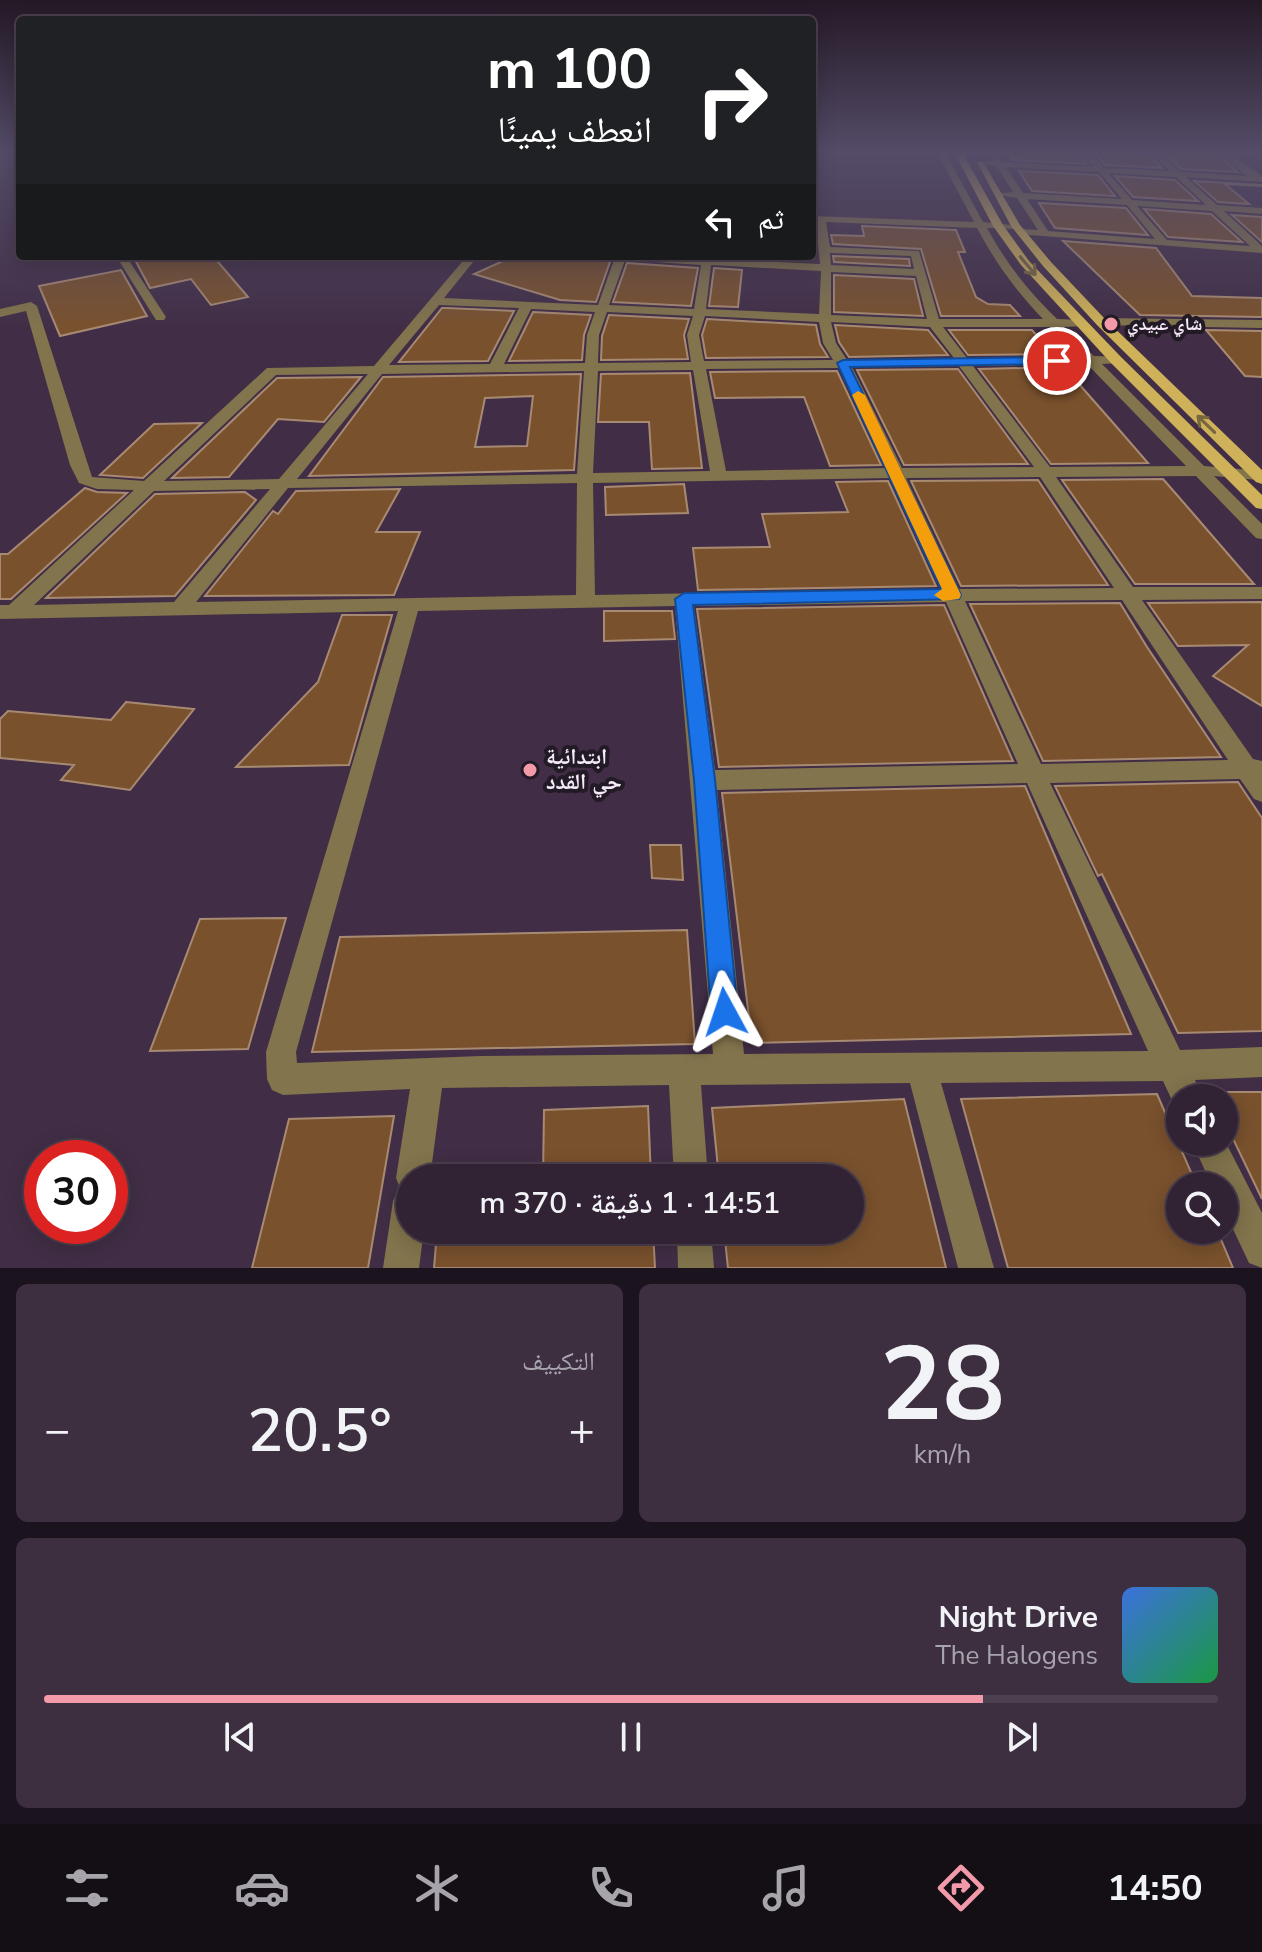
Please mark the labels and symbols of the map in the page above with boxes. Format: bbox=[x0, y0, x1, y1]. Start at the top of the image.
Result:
one-way arrow bbox=[1019, 255, 1037, 276]
place label: شاي عبيدي bbox=[1127, 312, 1202, 338]
marker: شاي عبيدي bbox=[1102, 315, 1120, 333]
pin bbox=[1023, 327, 1091, 395]
one-way arrow bbox=[1197, 415, 1216, 434]
place label: ابتدائية حي القدد bbox=[546, 742, 622, 798]
marker: ابتدائية حي القدد bbox=[521, 761, 539, 779]
position arrow bbox=[683, 970, 767, 1054]
speed limit sign: 30 bbox=[24, 1140, 128, 1244]

